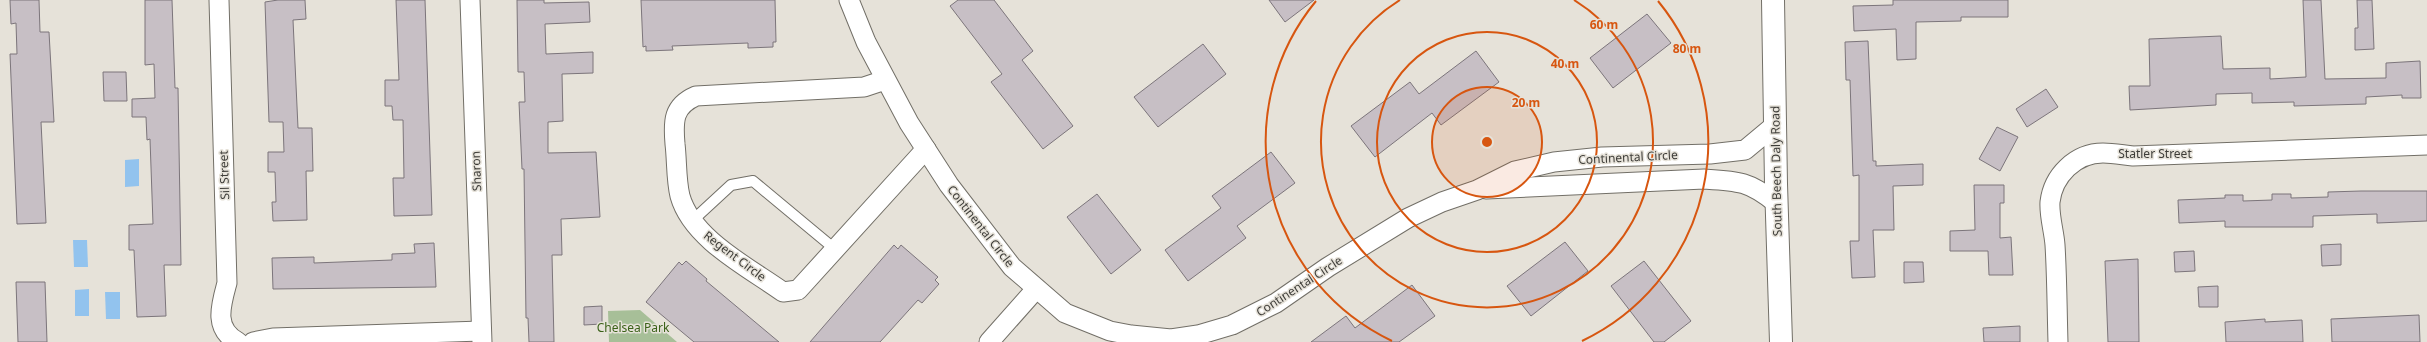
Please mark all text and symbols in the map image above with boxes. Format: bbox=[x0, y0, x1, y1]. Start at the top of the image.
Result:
text: 60 m bbox=[1590, 16, 1618, 33]
text: 80 m bbox=[1673, 40, 1701, 57]
text: 40 m bbox=[1551, 55, 1579, 72]
text: 20 m bbox=[1512, 94, 1540, 111]
street label: South Beech Daly Road bbox=[1766, 106, 1786, 236]
centre of rings bbox=[1480, 135, 1494, 149]
street label: Statler Street bbox=[2118, 145, 2192, 162]
street label: Continental Circle bbox=[1578, 146, 1678, 168]
street label: Sil Street bbox=[215, 149, 233, 200]
street label: Sharon bbox=[467, 151, 485, 191]
street label: Continental Circle bbox=[944, 182, 1018, 271]
street label: Regent Circle bbox=[700, 227, 770, 285]
street label: Continental Circle bbox=[1253, 252, 1346, 320]
park label: Chelsea Park bbox=[597, 319, 670, 336]

